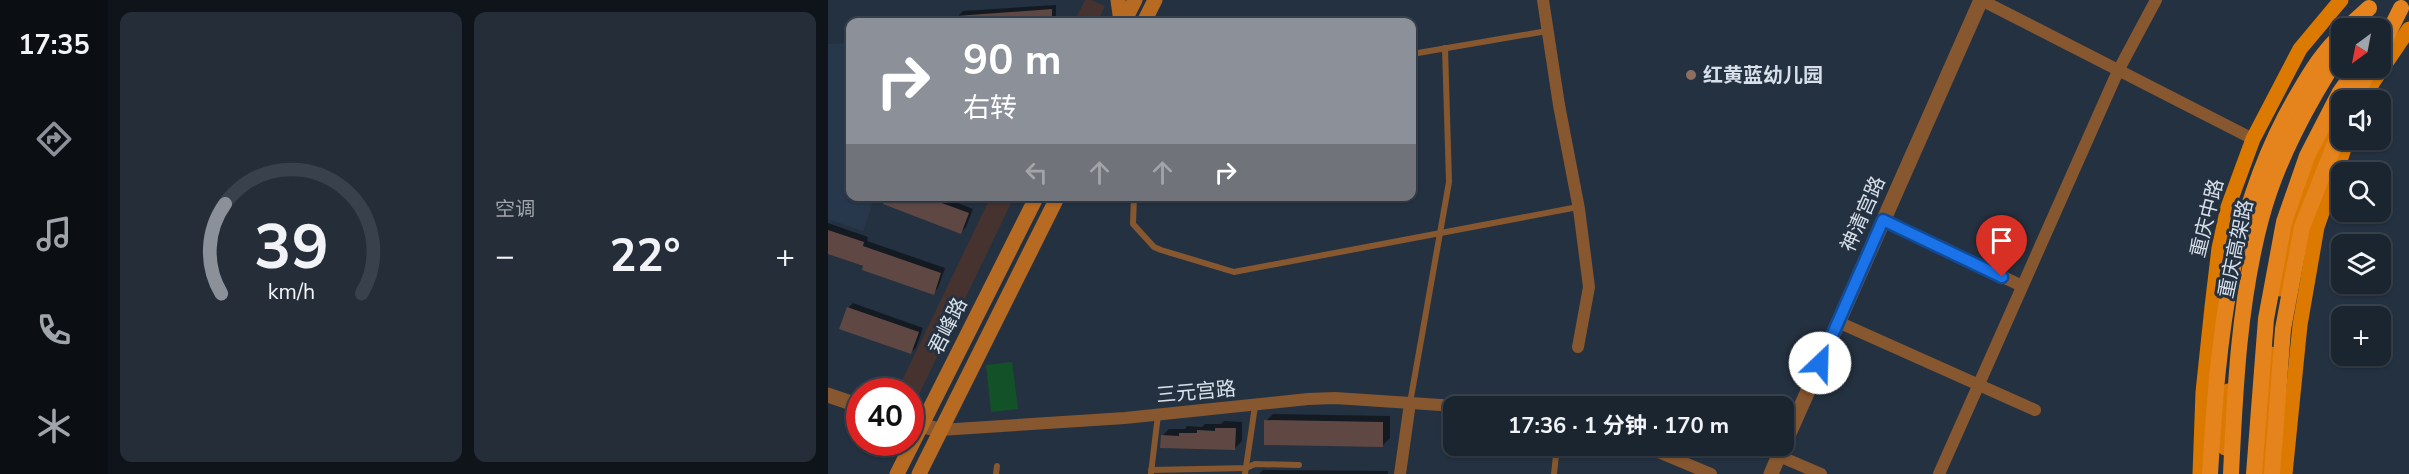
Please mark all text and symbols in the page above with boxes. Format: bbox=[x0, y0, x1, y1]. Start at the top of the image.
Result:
north arrow bbox=[2331, 18, 2391, 78]
map controls bbox=[2331, 18, 2391, 366]
text: 17:35 bbox=[18, 27, 90, 64]
text: 90 m bbox=[963, 32, 1062, 89]
icon: right bbox=[864, 42, 942, 120]
place label: 红黄蓝幼儿园 bbox=[1703, 62, 1823, 89]
marker: 红黄蓝幼儿园 bbox=[1684, 68, 1698, 82]
text: 右转 bbox=[963, 90, 1017, 127]
button: sound bbox=[2331, 90, 2391, 150]
icon: directions bbox=[33, 118, 75, 160]
icon: left bbox=[1020, 156, 1053, 189]
icon: ahead bbox=[1083, 156, 1116, 189]
icon: ahead bbox=[1146, 156, 1179, 189]
icon: right bbox=[1209, 156, 1242, 189]
button: search bbox=[2331, 162, 2391, 222]
street label: 神清宫路 bbox=[1834, 172, 1892, 256]
street label: 重庆中路 bbox=[2184, 176, 2230, 260]
text: 空调 bbox=[495, 196, 535, 223]
street label: 重庆高架路 bbox=[2212, 197, 2260, 301]
text: 39 bbox=[254, 205, 328, 290]
icon: music bbox=[33, 213, 75, 255]
pin bbox=[1976, 215, 2027, 277]
icon: arrive bbox=[1985, 224, 2018, 257]
text: 22° bbox=[609, 226, 681, 287]
text: − bbox=[495, 234, 515, 279]
text: + bbox=[775, 234, 795, 279]
button: layers bbox=[2331, 234, 2391, 294]
text: km/h bbox=[267, 277, 315, 307]
street label: 君峰路 bbox=[922, 293, 974, 359]
button: + bbox=[2331, 306, 2391, 366]
icon: phone bbox=[33, 309, 75, 351]
position arrow bbox=[1788, 331, 1852, 395]
street label: 三元宫路 bbox=[1155, 375, 1237, 409]
speed limit sign: 40 bbox=[846, 378, 924, 456]
icon: climate bbox=[33, 405, 75, 447]
text: 17:36 · 1 分钟 · 170 m bbox=[1508, 411, 1729, 441]

